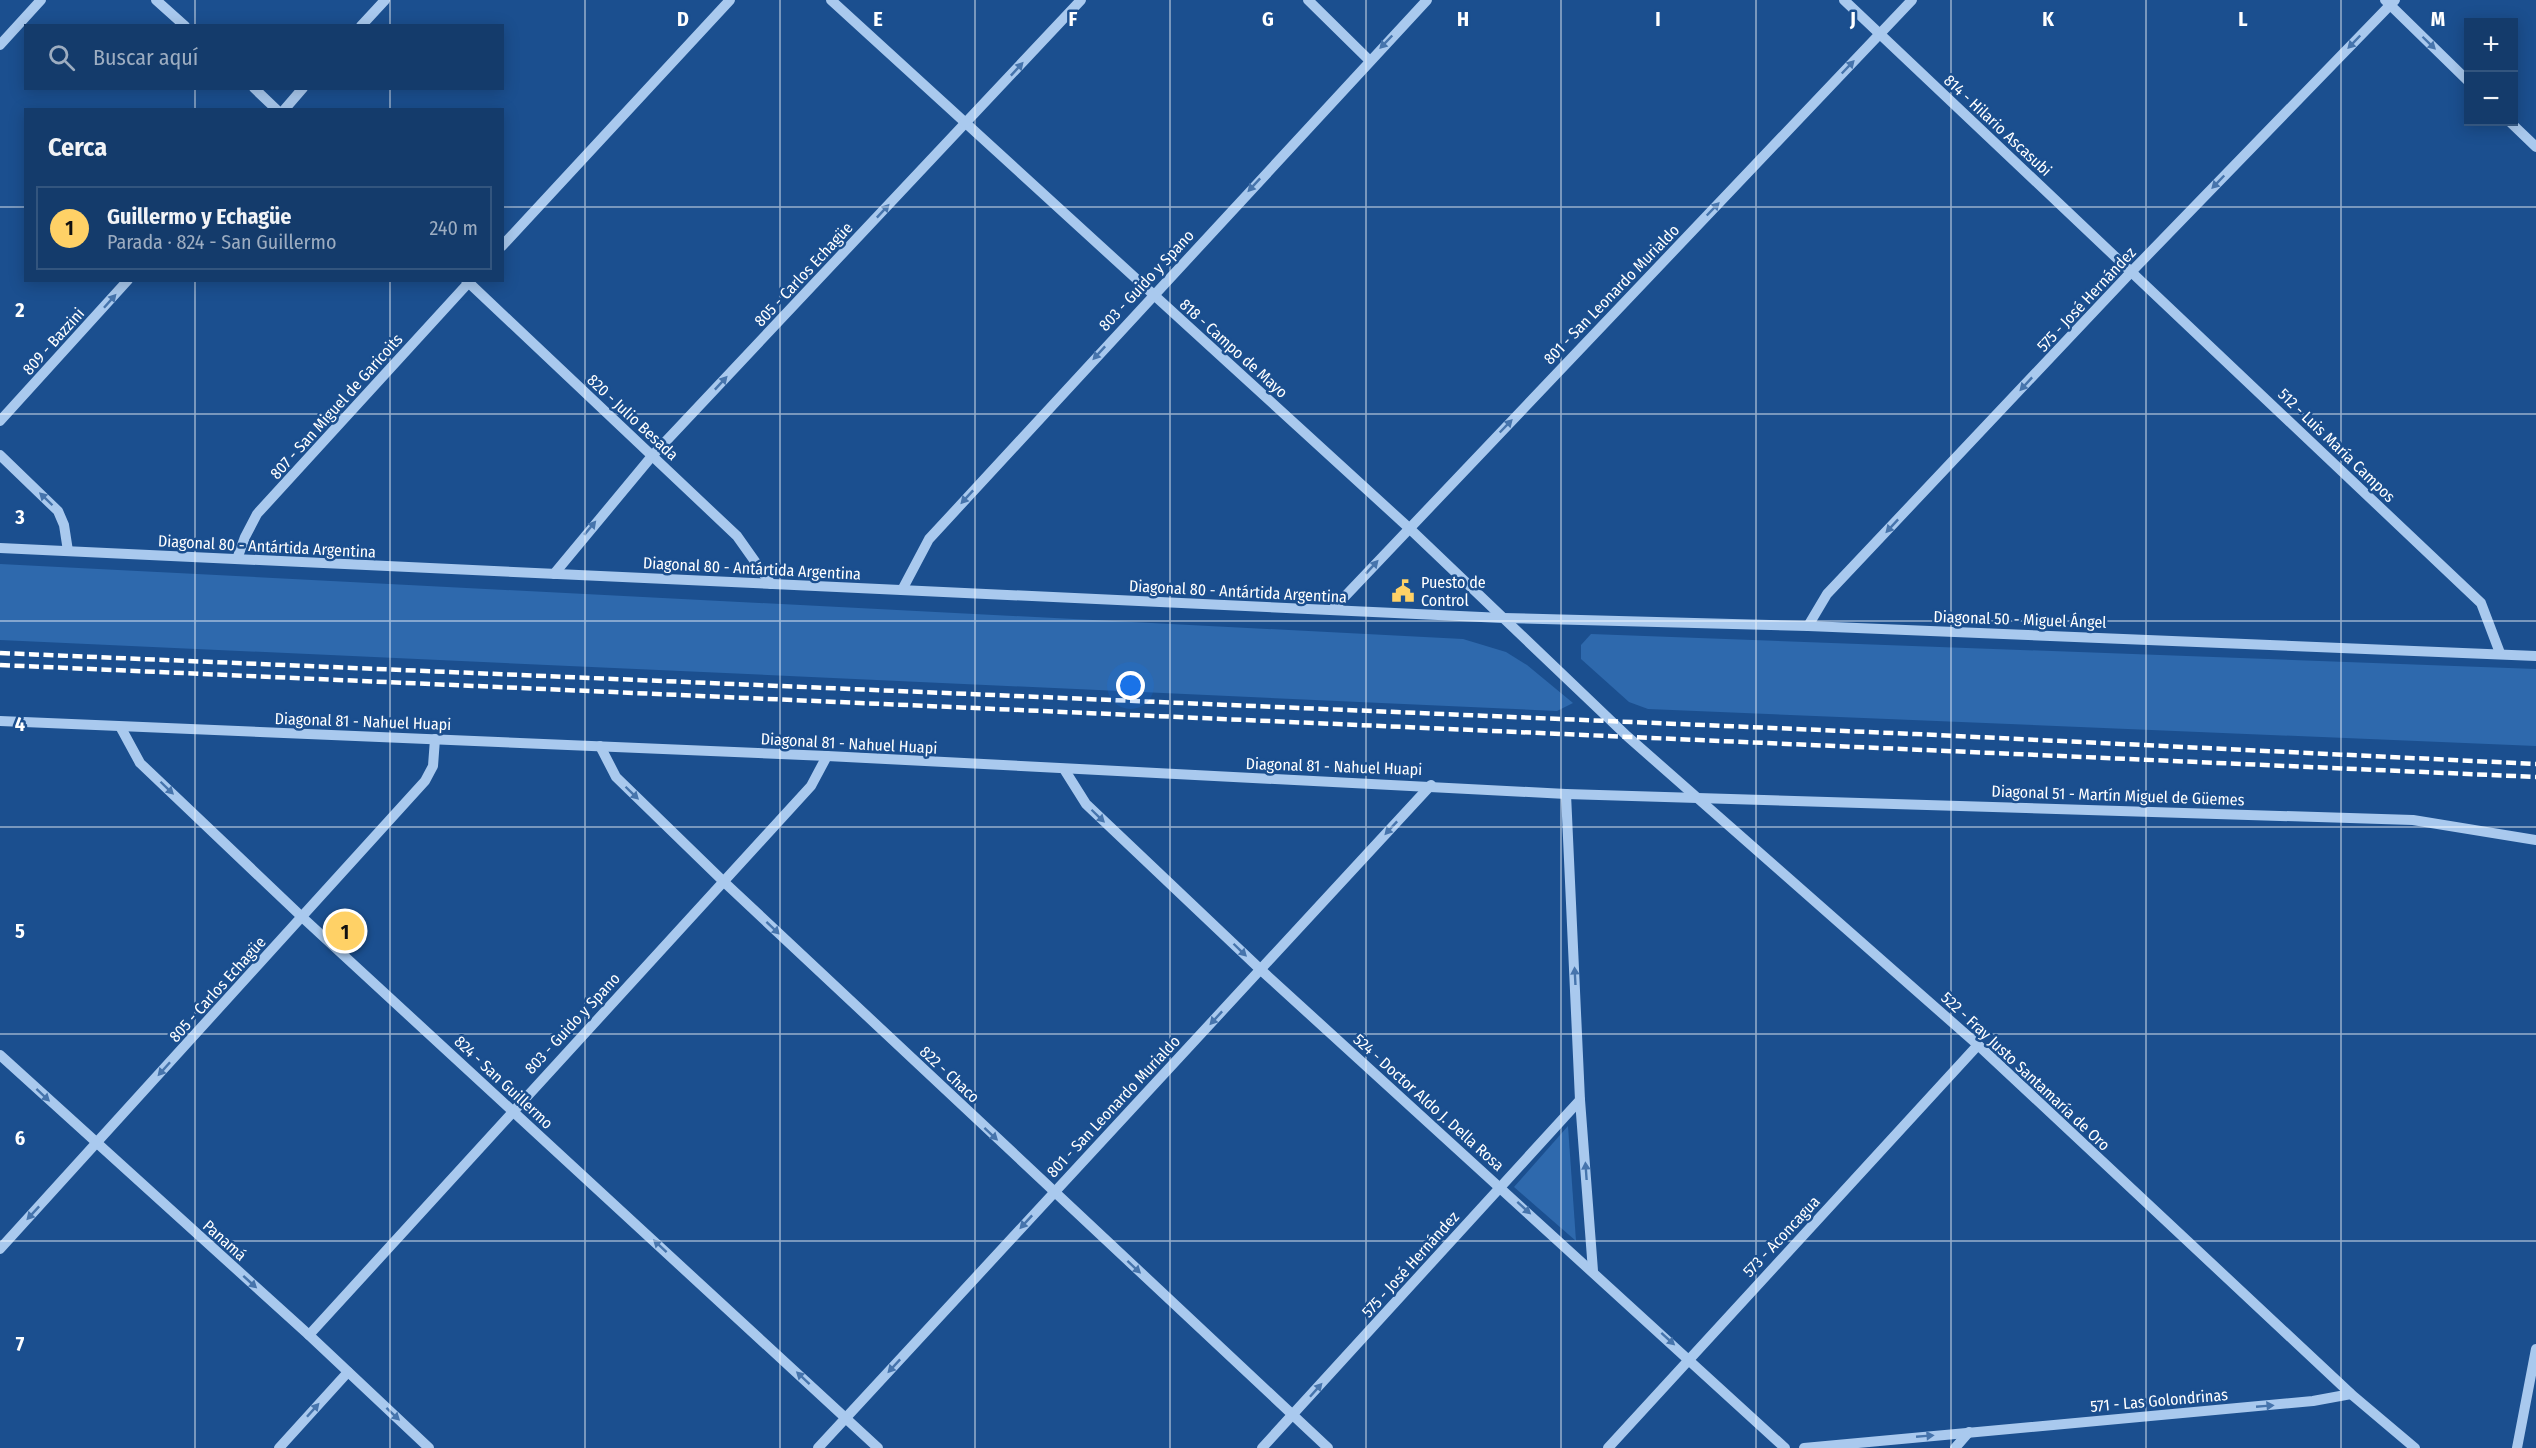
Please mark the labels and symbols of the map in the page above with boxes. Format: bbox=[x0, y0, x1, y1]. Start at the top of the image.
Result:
text: D bbox=[677, 7, 689, 31]
text: E bbox=[873, 7, 883, 31]
text: F bbox=[1069, 7, 1078, 31]
text: G bbox=[1262, 7, 1274, 31]
text: H bbox=[1457, 7, 1469, 31]
text: I bbox=[1655, 7, 1661, 31]
text: J bbox=[1849, 7, 1856, 31]
text: K bbox=[2042, 7, 2054, 31]
text: L bbox=[2238, 7, 2248, 31]
text: M bbox=[2431, 7, 2445, 31]
one-way arrow bbox=[1380, 35, 1394, 49]
one-way arrow bbox=[2347, 35, 2361, 50]
one-way arrow bbox=[2422, 36, 2437, 50]
one-way arrow bbox=[1010, 61, 1024, 76]
one-way arrow bbox=[1840, 61, 1854, 75]
street label: 814 - Hilario Ascasubi bbox=[1940, 71, 2055, 180]
one-way arrow bbox=[2212, 175, 2226, 189]
one-way arrow bbox=[1248, 177, 1261, 192]
one-way arrow bbox=[1706, 201, 1720, 216]
one-way arrow bbox=[876, 204, 890, 218]
street label: 805 - Carlos Echagüe bbox=[750, 218, 857, 330]
street label: 801 - San Leonardo Murialdo bbox=[1540, 221, 1683, 368]
street label: 803 - Guido y Spano bbox=[1095, 226, 1198, 335]
street label: 575 - José Hernández bbox=[2033, 243, 2140, 356]
one-way arrow bbox=[103, 293, 117, 308]
street label: 818 - Campo de Mayo bbox=[1176, 295, 1292, 402]
text: 2 bbox=[14, 298, 25, 322]
street label: 809 - Bazzini bbox=[18, 304, 88, 379]
street label: 807 - San Miguel de Garicoits bbox=[266, 330, 407, 483]
one-way arrow bbox=[1093, 345, 1106, 360]
street label: 820 - Julio Besada bbox=[583, 370, 682, 464]
one-way arrow bbox=[2019, 376, 2033, 390]
one-way arrow bbox=[713, 377, 727, 391]
street label: 512 - Luis María Campos bbox=[2274, 385, 2399, 506]
one-way arrow bbox=[1499, 418, 1513, 433]
one-way arrow bbox=[961, 489, 974, 504]
one-way arrow bbox=[39, 493, 53, 507]
text: 3 bbox=[14, 505, 25, 529]
one-way arrow bbox=[1885, 518, 1899, 532]
one-way arrow bbox=[584, 520, 597, 536]
street label: Diagonal 80 - Antártida Argentina bbox=[157, 531, 377, 562]
street label: Diagonal 80 - Antártida Argentina bbox=[642, 553, 862, 584]
one-way arrow bbox=[1365, 560, 1379, 575]
place label: Puesto de Control bbox=[1421, 573, 1486, 610]
street label: Diagonal 80 - Antártida Argentina bbox=[1128, 576, 1348, 607]
public building icon: Puesto de Control bbox=[1390, 578, 1416, 604]
street label: Diagonal 50 - Miguel Ángel bbox=[1933, 607, 2107, 632]
your location bbox=[1116, 671, 1145, 700]
street label: Diagonal 81 - Nahuel Huapi bbox=[274, 709, 452, 734]
text: 4 bbox=[15, 712, 25, 736]
street label: Diagonal 81 - Nahuel Huapi bbox=[760, 729, 938, 758]
street label: Diagonal 81 - Nahuel Huapi bbox=[1245, 754, 1423, 779]
one-way arrow bbox=[159, 781, 174, 794]
street label: Diagonal 51 - Martín Miguel de Güemes bbox=[1991, 782, 2245, 809]
one-way arrow bbox=[625, 786, 640, 800]
one-way arrow bbox=[1091, 809, 1106, 823]
one-way arrow bbox=[1384, 821, 1398, 836]
pin: 1 bbox=[326, 908, 364, 954]
text: 5 bbox=[15, 919, 25, 943]
one-way arrow bbox=[765, 921, 780, 934]
street label: 805 - Carlos Echagüe bbox=[165, 933, 270, 1046]
one-way arrow bbox=[1232, 943, 1247, 957]
one-way arrow bbox=[1570, 967, 1579, 986]
street label: 803 - Guido y Spano bbox=[521, 969, 624, 1078]
street label: 522 - Fray Justo Santamaría de Oro bbox=[1937, 988, 2114, 1155]
one-way arrow bbox=[1210, 1010, 1223, 1025]
street label: 524 - Doctor Aldo J. Della Rosa bbox=[1350, 1030, 1508, 1175]
street label: 801 - San Leonardo Murialdo bbox=[1043, 1031, 1184, 1181]
street label: 824 - San Guillermo bbox=[450, 1032, 557, 1133]
street label: 822 - Chaco bbox=[916, 1042, 983, 1107]
one-way arrow bbox=[158, 1061, 171, 1076]
one-way arrow bbox=[35, 1088, 50, 1101]
text: 6 bbox=[15, 1126, 25, 1150]
one-way arrow bbox=[984, 1127, 999, 1141]
one-way arrow bbox=[1581, 1162, 1591, 1181]
street label: 573 - Aconcagua bbox=[1739, 1192, 1824, 1281]
one-way arrow bbox=[1516, 1201, 1531, 1214]
one-way arrow bbox=[27, 1205, 40, 1220]
street label: 575 - José Hernández bbox=[1358, 1207, 1463, 1321]
one-way arrow bbox=[1019, 1215, 1033, 1230]
street label: Panamá bbox=[199, 1216, 250, 1265]
one-way arrow bbox=[652, 1239, 667, 1253]
one-way arrow bbox=[1126, 1260, 1141, 1274]
one-way arrow bbox=[242, 1275, 257, 1288]
text: 7 bbox=[16, 1332, 25, 1356]
one-way arrow bbox=[1661, 1332, 1675, 1346]
one-way arrow bbox=[887, 1358, 901, 1373]
one-way arrow bbox=[796, 1371, 811, 1385]
one-way arrow bbox=[1309, 1382, 1323, 1397]
street label: 571 - Las Golondrinas bbox=[2089, 1385, 2229, 1416]
one-way arrow bbox=[2256, 1401, 2275, 1411]
one-way arrow bbox=[306, 1403, 319, 1418]
one-way arrow bbox=[386, 1407, 400, 1421]
one-way arrow bbox=[1915, 1432, 1934, 1441]

